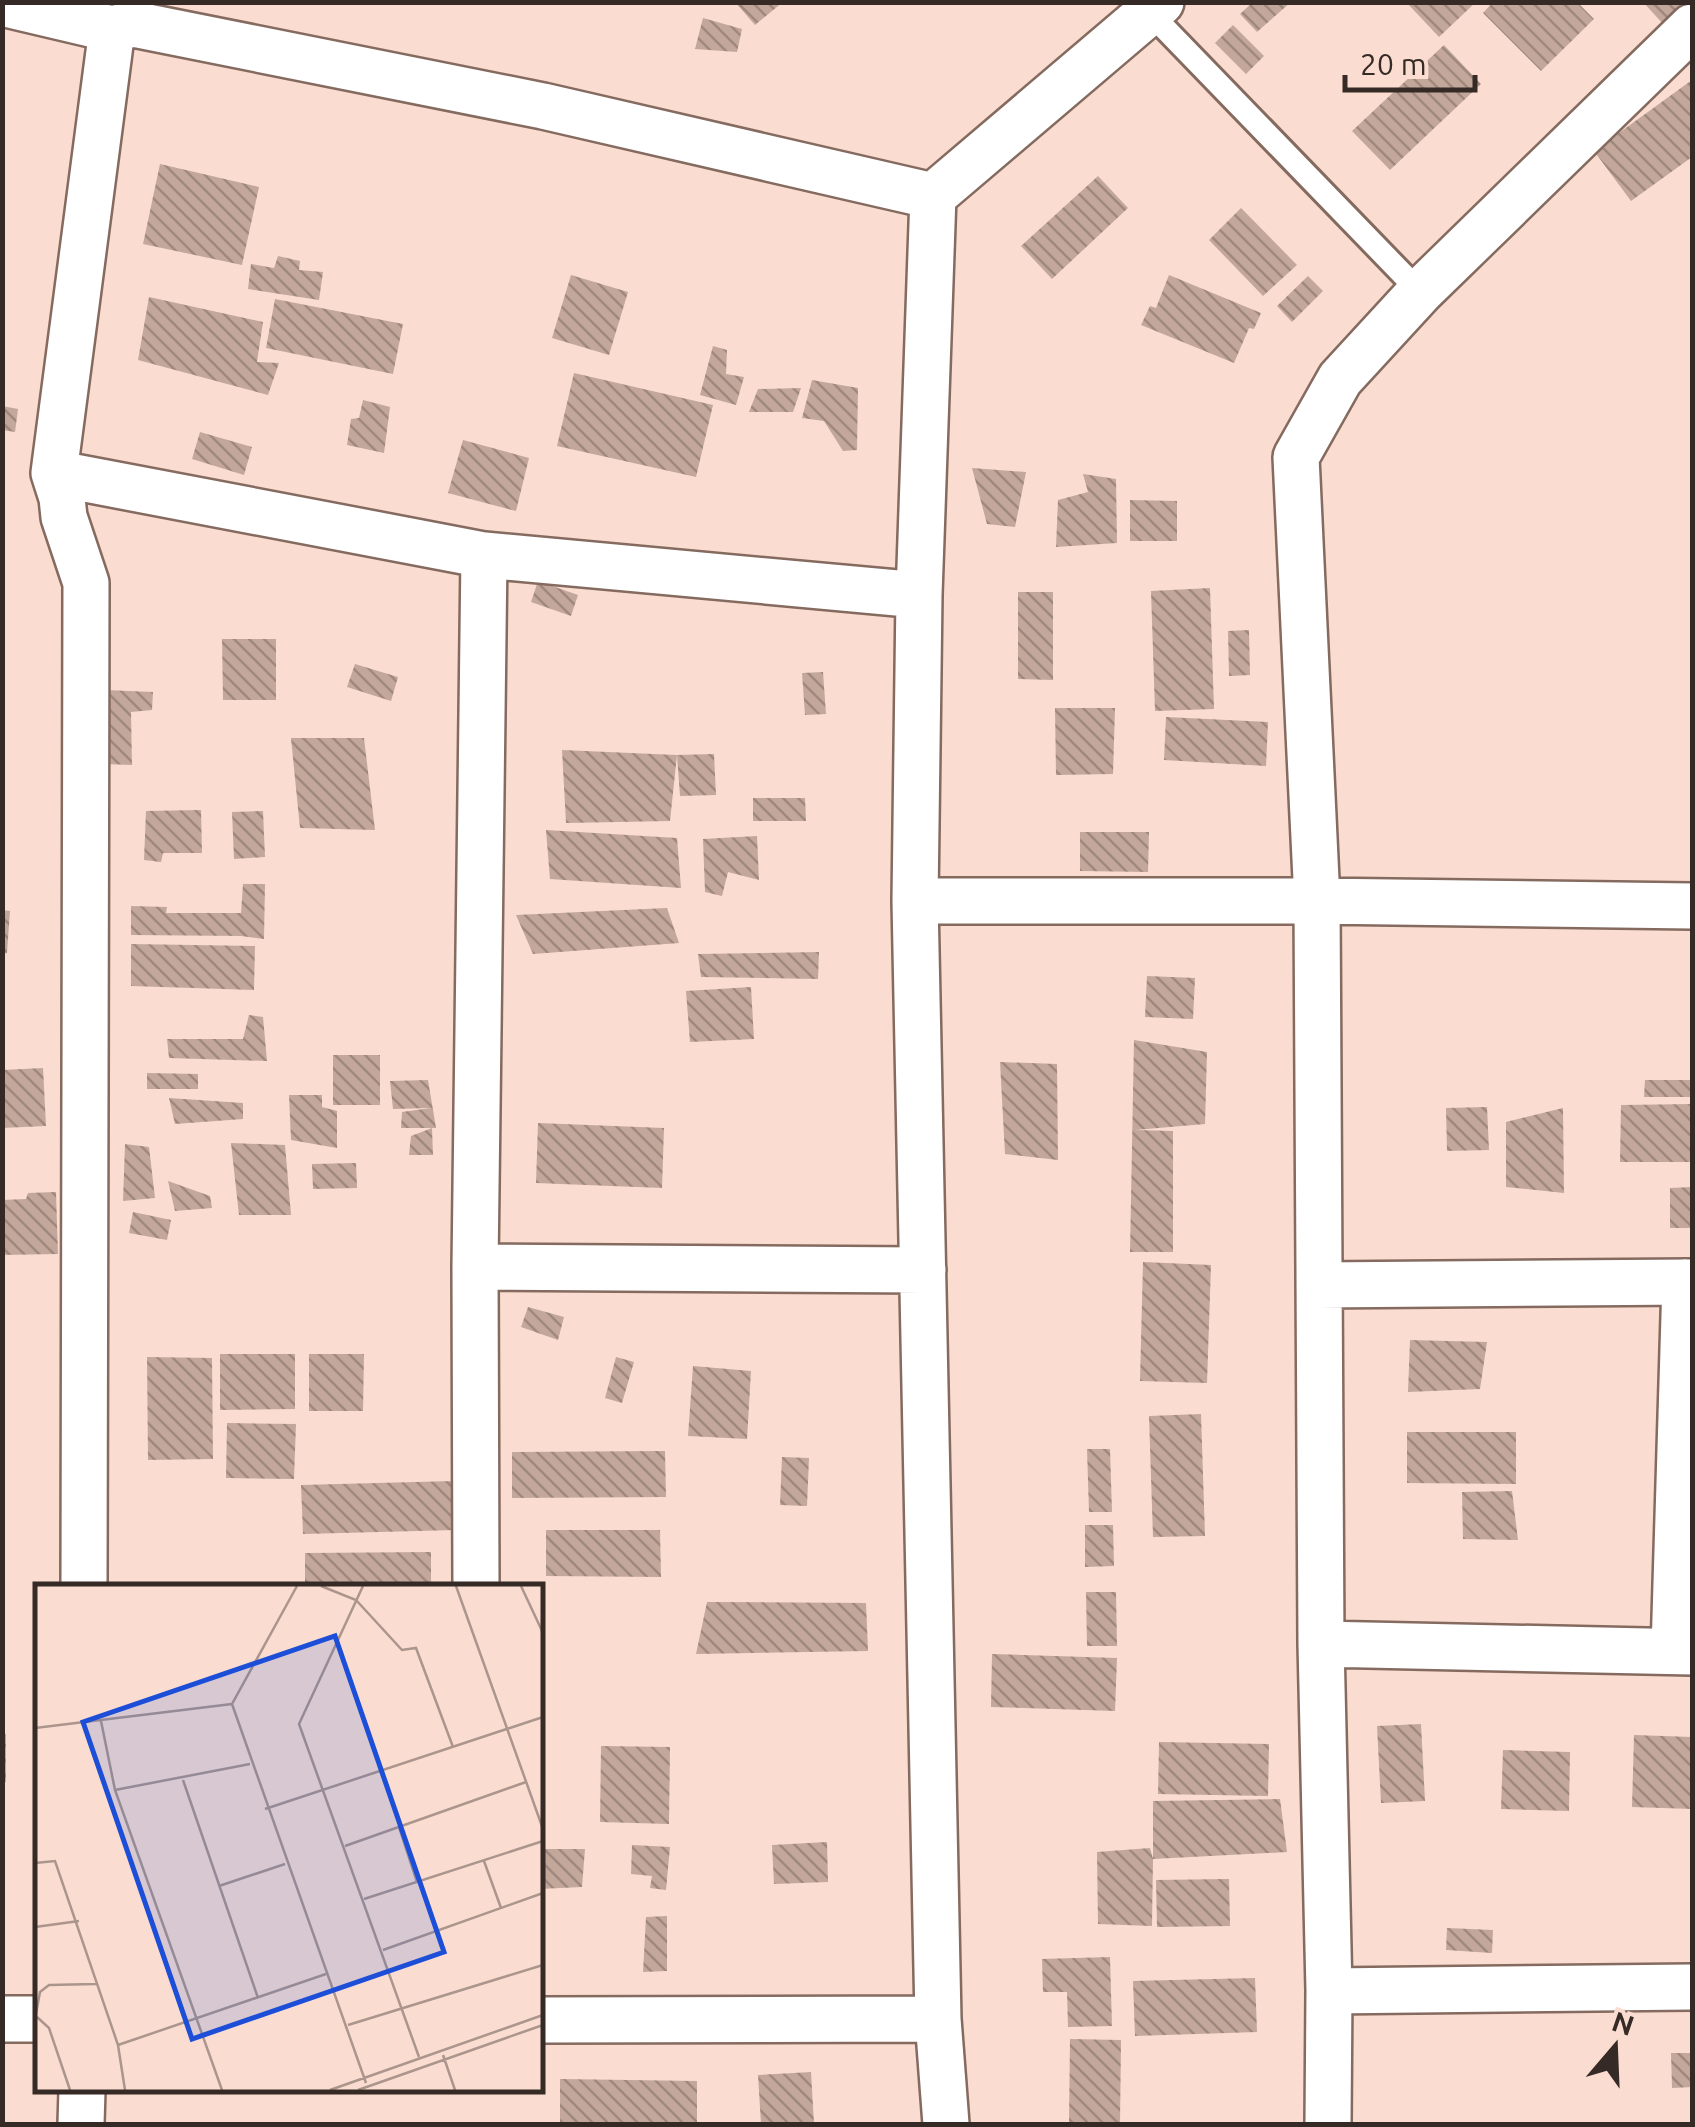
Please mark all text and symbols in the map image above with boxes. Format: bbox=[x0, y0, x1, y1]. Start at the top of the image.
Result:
scale bar bbox=[1345, 30, 1475, 92]
text: 20 m bbox=[1360, 47, 1427, 81]
inset map bbox=[35, 1584, 542, 2092]
north arrow bbox=[1565, 1997, 1665, 2097]
text: N bbox=[1608, 2005, 1638, 2041]

